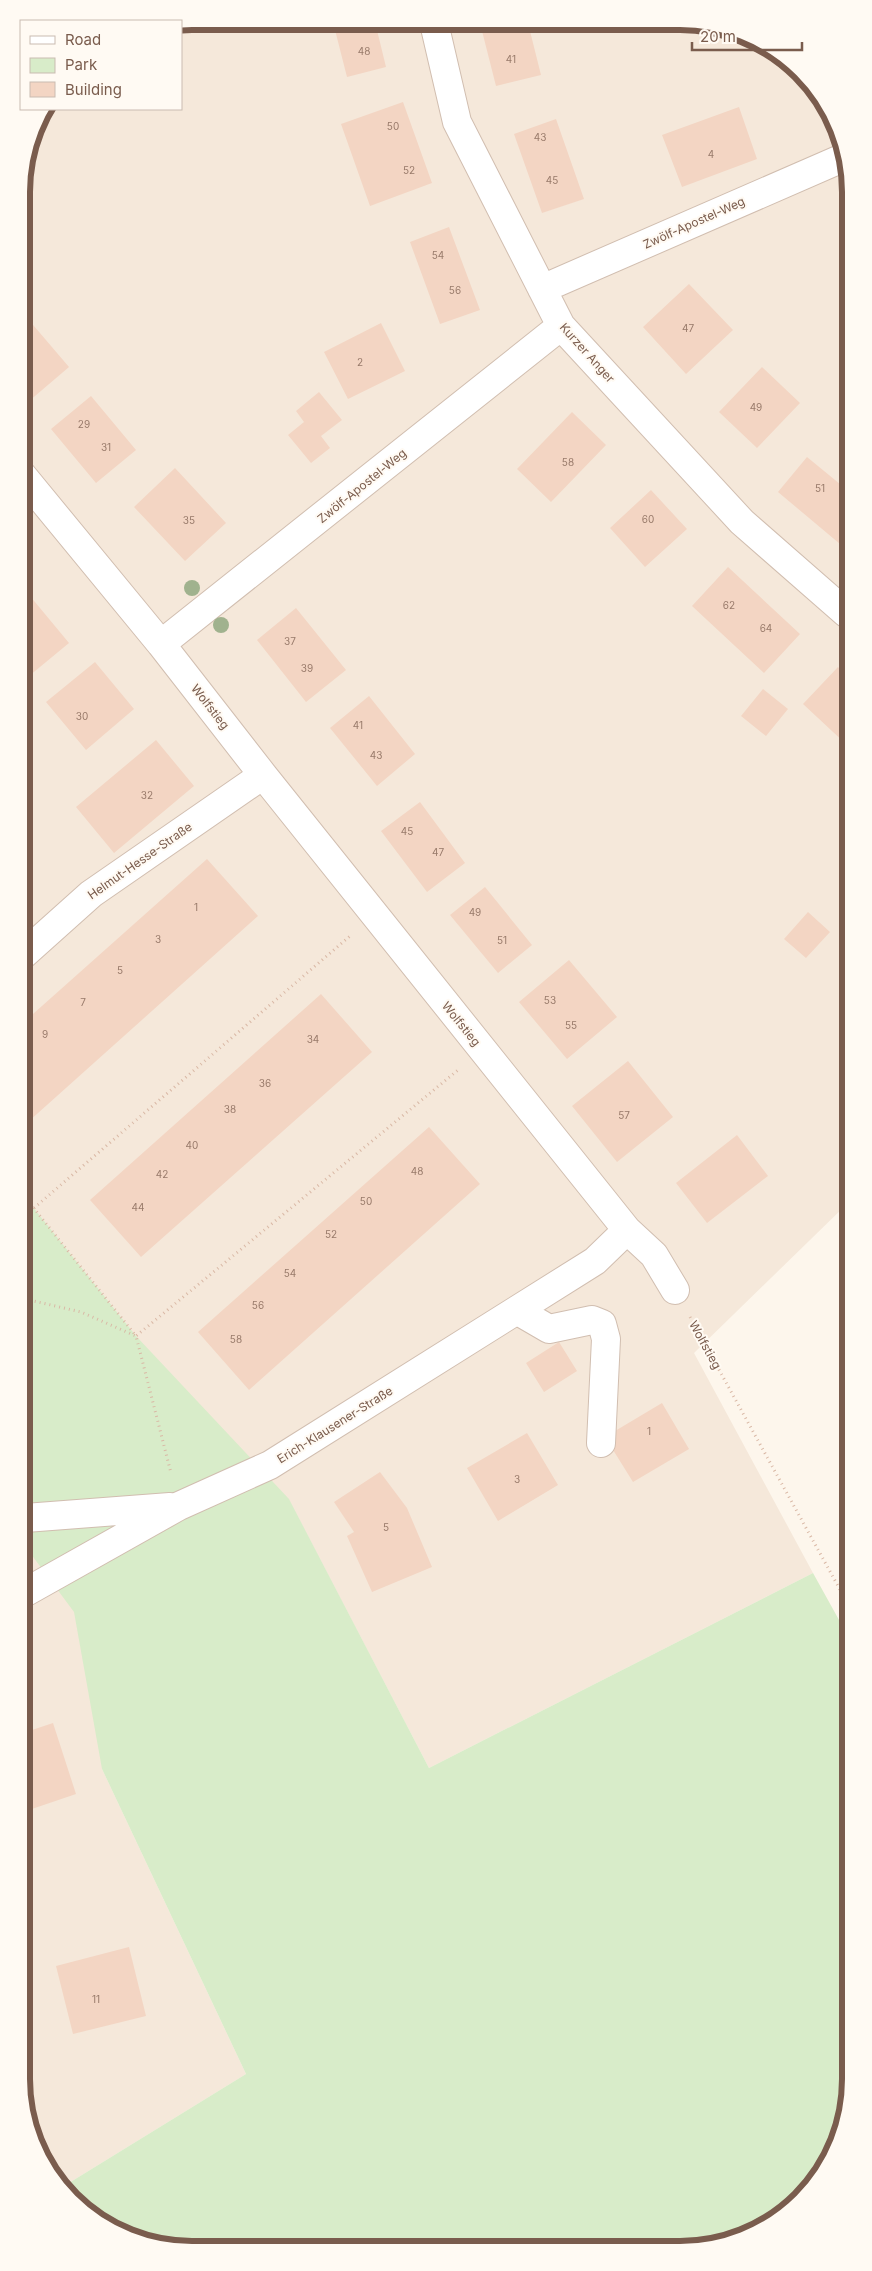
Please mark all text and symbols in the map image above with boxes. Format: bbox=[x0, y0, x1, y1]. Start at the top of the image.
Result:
legend bbox=[20, 20, 182, 110]
scale bar bbox=[692, 20, 802, 52]
text: 20 m bbox=[700, 27, 736, 46]
text: Road bbox=[65, 30, 101, 49]
house number: 48 bbox=[358, 45, 370, 57]
house number: 41 bbox=[506, 53, 516, 65]
text: Park bbox=[65, 55, 98, 74]
text: Building bbox=[65, 80, 122, 99]
house number: 50 bbox=[387, 120, 399, 132]
house number: 43 bbox=[534, 131, 546, 143]
house number: 4 bbox=[708, 148, 714, 160]
house number: 52 bbox=[403, 164, 415, 176]
house number: 45 bbox=[546, 174, 558, 186]
street label: Zwölf-Apostel-Weg bbox=[641, 193, 747, 252]
house number: 54 bbox=[432, 249, 444, 261]
house number: 56 bbox=[449, 284, 461, 296]
street label: Kurzer Anger bbox=[557, 320, 618, 386]
house number: 47 bbox=[682, 322, 694, 334]
house number: 2 bbox=[357, 356, 363, 368]
house number: 49 bbox=[750, 401, 762, 413]
house number: 29 bbox=[78, 418, 90, 430]
house number: 31 bbox=[101, 441, 111, 453]
street label: Zwölf-Apostel-Weg bbox=[314, 445, 409, 526]
house number: 58 bbox=[562, 456, 574, 468]
house number: 51 bbox=[815, 482, 825, 494]
house number: 60 bbox=[642, 513, 654, 525]
house number: 35 bbox=[183, 514, 195, 526]
house number: 62 bbox=[723, 599, 735, 611]
house number: 64 bbox=[760, 622, 772, 634]
house number: 37 bbox=[284, 635, 296, 647]
house number: 39 bbox=[301, 662, 313, 674]
street label: Wolfstieg bbox=[188, 681, 233, 732]
house number: 30 bbox=[76, 710, 88, 722]
house number: 41 bbox=[353, 719, 363, 731]
house number: 43 bbox=[370, 749, 382, 761]
house number: 32 bbox=[141, 789, 153, 801]
street label: Helmut-Hesse-Straße bbox=[85, 819, 195, 902]
house number: 45 bbox=[401, 825, 413, 837]
house number: 47 bbox=[432, 846, 444, 858]
house number: 1 bbox=[194, 901, 198, 913]
house number: 49 bbox=[469, 906, 481, 918]
house number: 3 bbox=[155, 933, 161, 945]
house number: 51 bbox=[497, 934, 507, 946]
house number: 5 bbox=[117, 964, 123, 976]
house number: 53 bbox=[544, 994, 556, 1006]
house number: 7 bbox=[80, 996, 86, 1008]
street label: Wolfstieg bbox=[439, 998, 484, 1049]
house number: 55 bbox=[565, 1019, 577, 1031]
house number: 9 bbox=[42, 1028, 48, 1040]
house number: 34 bbox=[307, 1033, 319, 1045]
house number: 36 bbox=[259, 1077, 271, 1089]
house number: 38 bbox=[224, 1103, 236, 1115]
house number: 57 bbox=[618, 1109, 630, 1121]
house number: 40 bbox=[186, 1139, 198, 1151]
house number: 48 bbox=[411, 1165, 423, 1177]
house number: 42 bbox=[156, 1168, 168, 1180]
house number: 50 bbox=[360, 1195, 372, 1207]
house number: 44 bbox=[132, 1201, 144, 1213]
house number: 52 bbox=[325, 1228, 337, 1240]
house number: 54 bbox=[284, 1267, 296, 1279]
house number: 56 bbox=[252, 1299, 264, 1311]
street label: Wolfstieg bbox=[686, 1318, 725, 1372]
house number: 58 bbox=[230, 1333, 242, 1345]
street label: Erich-Klausener-Straße bbox=[274, 1383, 395, 1466]
house number: 1 bbox=[647, 1425, 651, 1437]
house number: 3 bbox=[514, 1473, 520, 1485]
house number: 5 bbox=[383, 1521, 389, 1533]
house number: 11 bbox=[92, 1993, 100, 2005]

